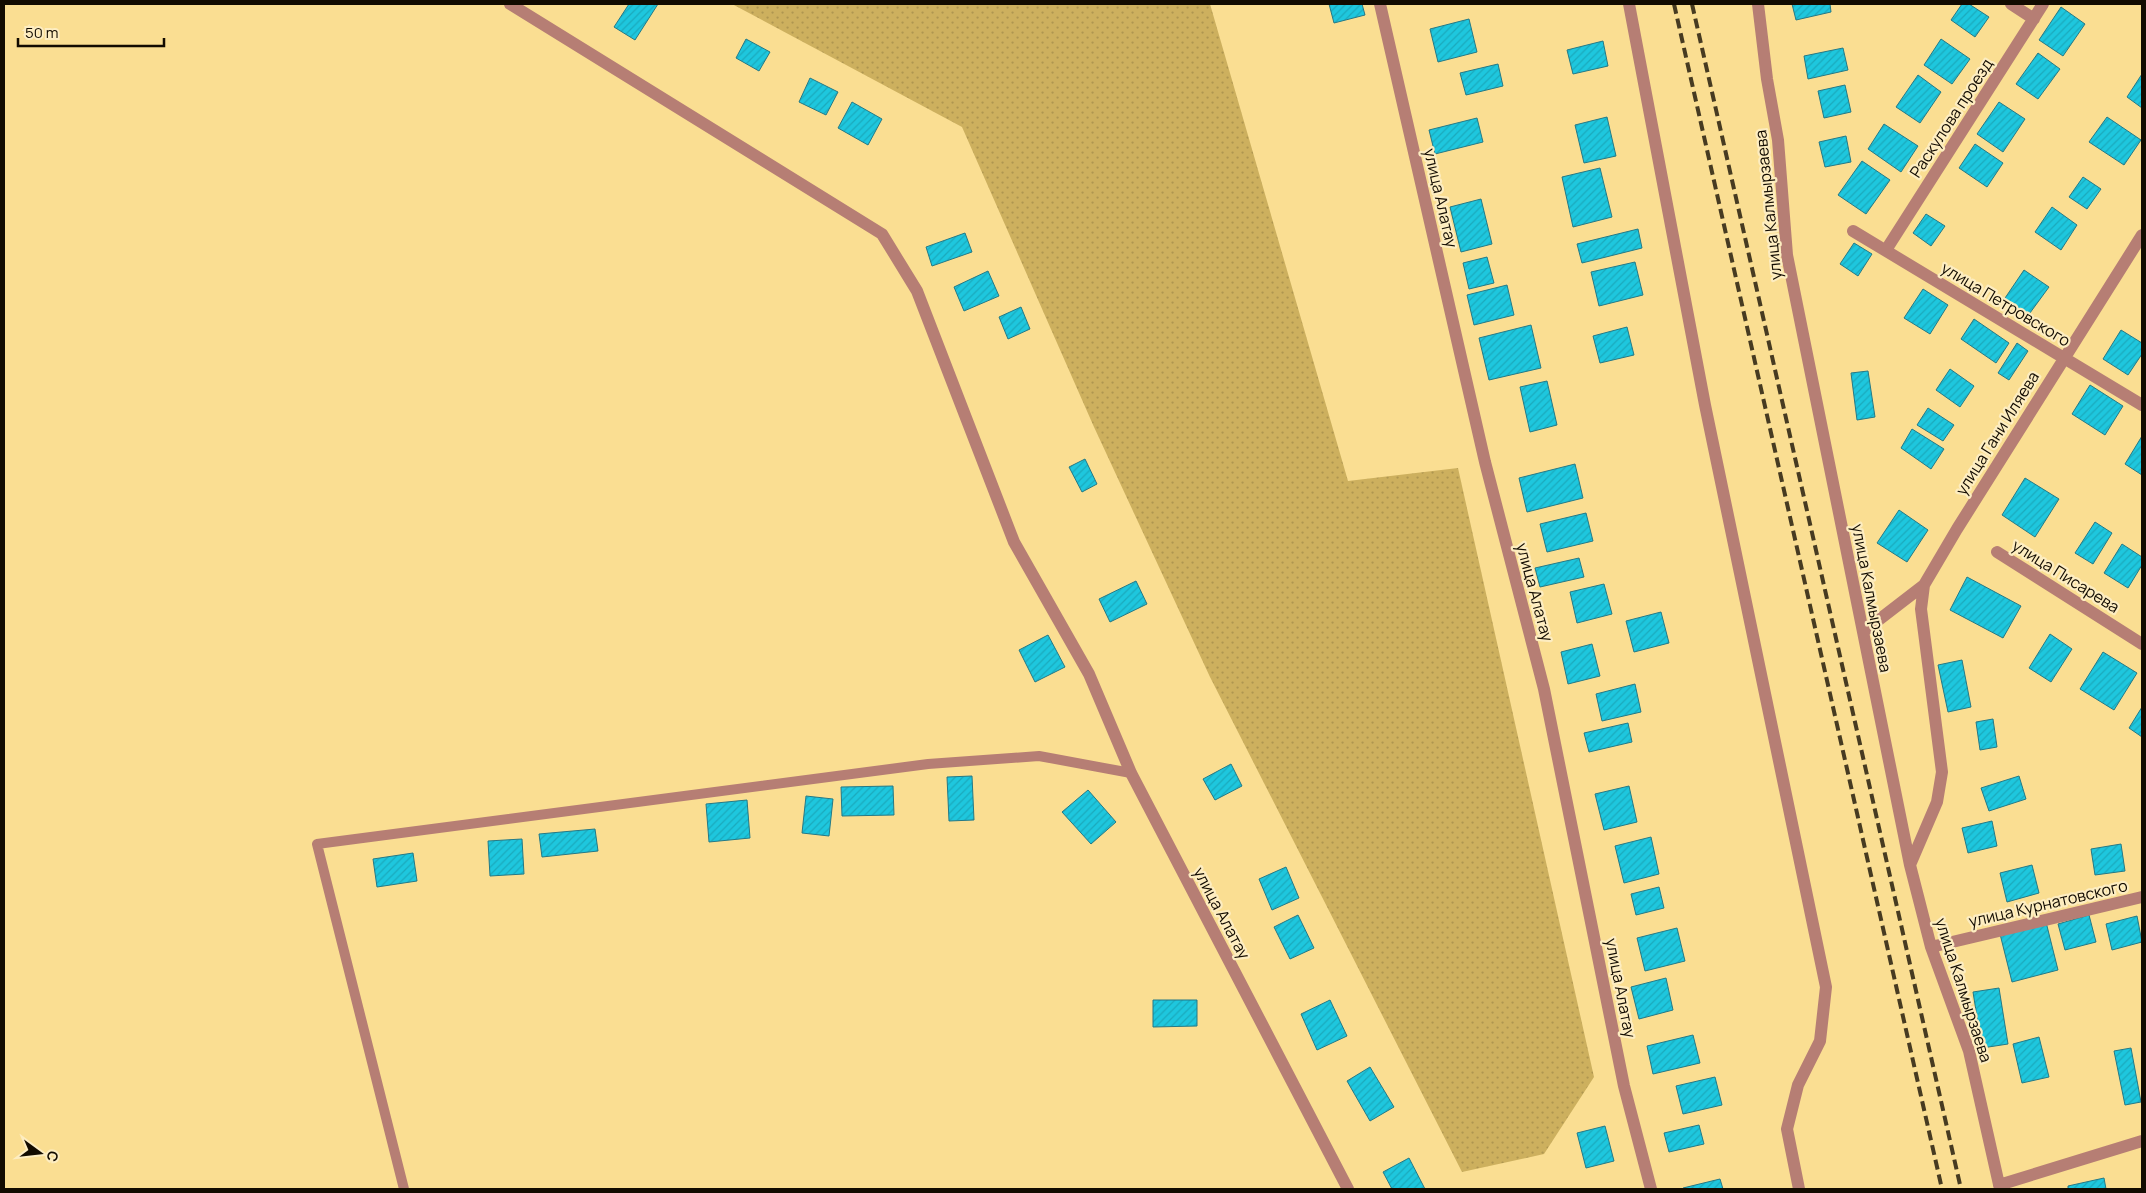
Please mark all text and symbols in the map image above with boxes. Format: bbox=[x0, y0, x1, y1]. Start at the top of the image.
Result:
scale bar bbox=[18, 15, 164, 47]
text: 50 m bbox=[25, 22, 59, 43]
street label: Раскулова проезд bbox=[1904, 54, 1998, 182]
street label: улица Калмырзаева bbox=[1749, 129, 1787, 281]
street label: улица Алатау bbox=[1419, 146, 1463, 250]
street label: улица Петровского bbox=[1937, 257, 2075, 351]
street label: улица Гани Иляева bbox=[1950, 367, 2044, 499]
street label: улица Калмырзаева bbox=[1847, 522, 1897, 674]
street label: улица Писарева bbox=[2008, 534, 2124, 618]
street label: улица Алатау bbox=[1511, 540, 1559, 644]
street label: улица Алатау bbox=[1189, 863, 1256, 963]
street label: улица Курнатовского bbox=[1966, 874, 2130, 932]
street label: улица Калмырзаева bbox=[1930, 915, 1998, 1065]
street label: улица Алатау bbox=[1601, 936, 1642, 1040]
north arrow bbox=[15, 1128, 65, 1178]
text: С bbox=[43, 1149, 64, 1164]

